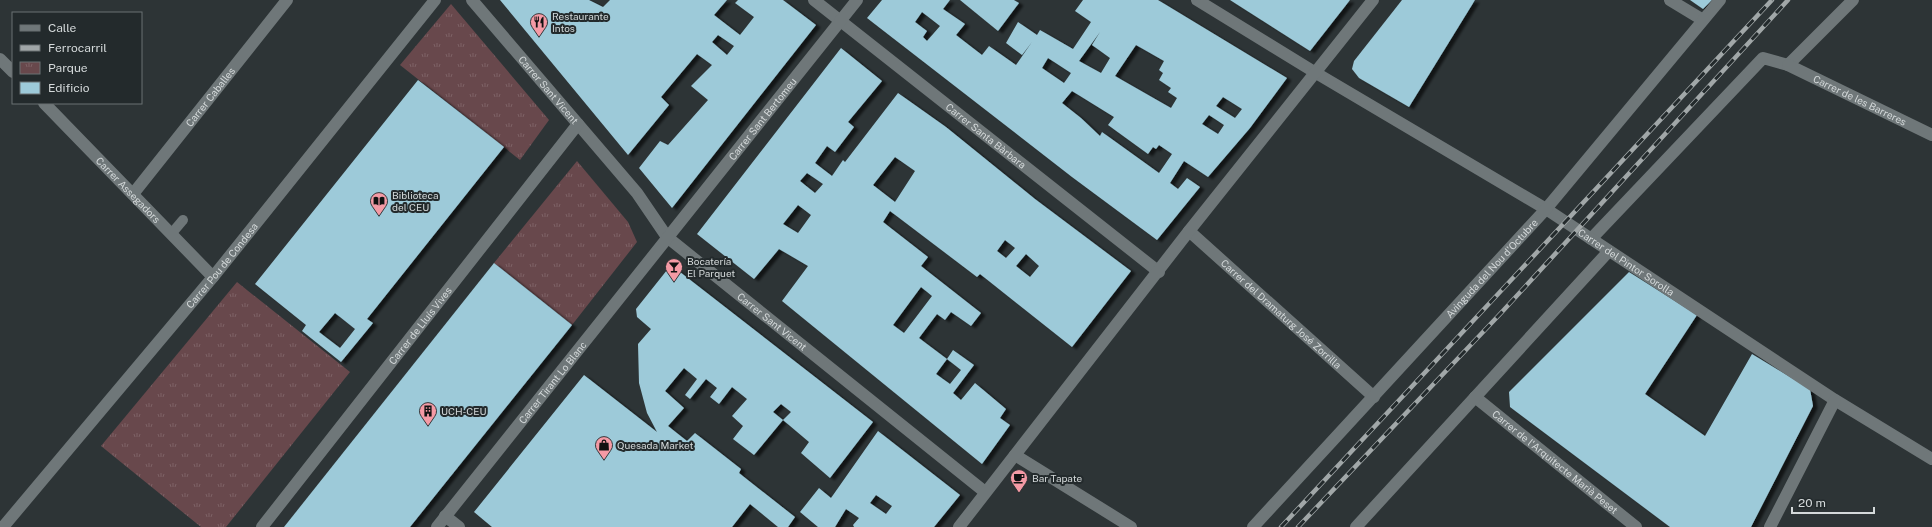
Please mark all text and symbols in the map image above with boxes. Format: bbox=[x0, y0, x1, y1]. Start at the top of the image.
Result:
place label: Restaurante Intos bbox=[552, 10, 609, 34]
legend bbox=[12, 12, 142, 104]
restaurant icon: Restaurante Intos bbox=[529, 12, 549, 37]
text: Calle bbox=[48, 21, 77, 35]
text: Ferrocarril bbox=[48, 41, 107, 55]
street label: Carrer Sant Vicent bbox=[516, 53, 581, 126]
text: Parque bbox=[48, 61, 88, 75]
street label: Carrer Caballes bbox=[183, 65, 237, 129]
street label: Carrer de les Barreres bbox=[1811, 72, 1909, 128]
street label: Carrer Sant Bertomeu bbox=[726, 75, 799, 162]
text: Edificio bbox=[48, 81, 90, 95]
street label: Carrer Santa Bàrbara bbox=[944, 100, 1028, 171]
street label: Carrer Assegadors bbox=[94, 154, 163, 225]
place label: Biblioteca del CEU bbox=[392, 189, 438, 213]
library icon: Biblioteca del CEU bbox=[369, 191, 389, 216]
street label: Avinguda del Nou d'Octubre bbox=[1443, 216, 1540, 320]
street label: Carrer Pou de Condesa bbox=[183, 220, 260, 311]
street label: Carrer del Pintor Sorolla bbox=[1576, 226, 1677, 298]
place label: Bocatería El Parquet bbox=[687, 255, 735, 279]
bar icon: Bocatería El Parquet bbox=[664, 257, 684, 282]
street label: Carrer del Dramaturg José Zorrilla bbox=[1219, 257, 1344, 371]
street label: Carrer de Lluís Vives bbox=[386, 284, 454, 367]
street label: Carrer Sant Vicent bbox=[735, 290, 809, 353]
street label: Carrer Tirant Lo Blanc bbox=[516, 339, 589, 426]
building icon: UCH-CEU bbox=[418, 401, 438, 426]
place label: UCH-CEU bbox=[441, 405, 486, 417]
street label: Carrer de l'Arquitecte Marià Peset bbox=[1490, 407, 1620, 516]
shop icon: Quesada Market bbox=[594, 435, 614, 460]
place label: Quesada Market bbox=[617, 439, 694, 451]
cafe icon: Bar Tapate bbox=[1009, 468, 1029, 493]
place label: Bar Tapate bbox=[1032, 472, 1082, 484]
scale bar bbox=[1792, 489, 1874, 515]
text: 20 m bbox=[1798, 496, 1826, 510]

